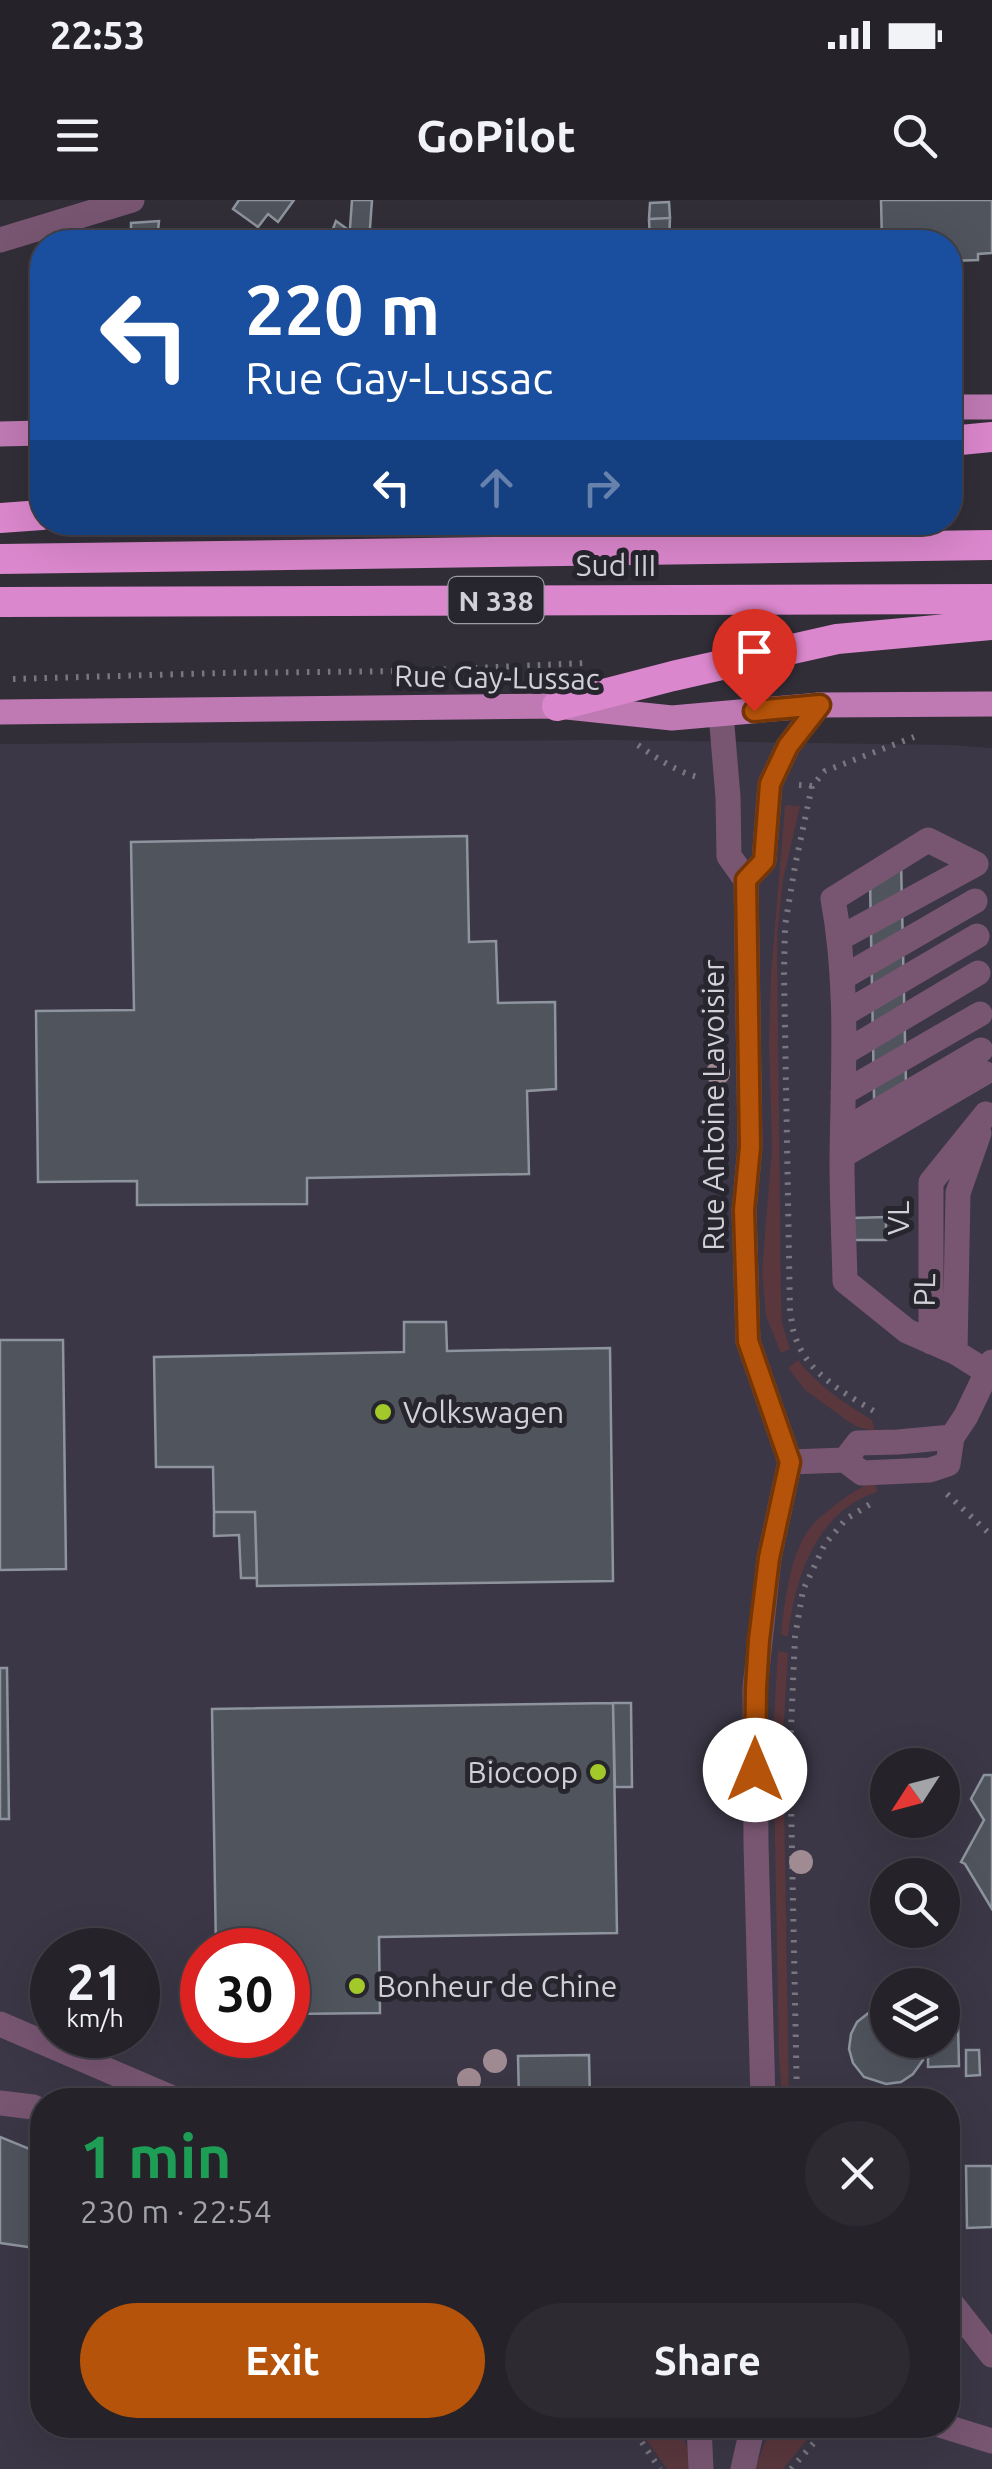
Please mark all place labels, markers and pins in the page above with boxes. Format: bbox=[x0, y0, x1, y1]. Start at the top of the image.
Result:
pin bbox=[712, 609, 797, 712]
place label: Volkswagen bbox=[403, 1395, 564, 1429]
marker: Volkswagen bbox=[372, 1401, 394, 1423]
place label: Biocoop bbox=[468, 1755, 578, 1789]
marker: Biocoop bbox=[587, 1761, 609, 1783]
place label: Bonheur de Chine bbox=[377, 1969, 617, 2003]
marker: Bonheur de Chine bbox=[346, 1975, 368, 1997]

